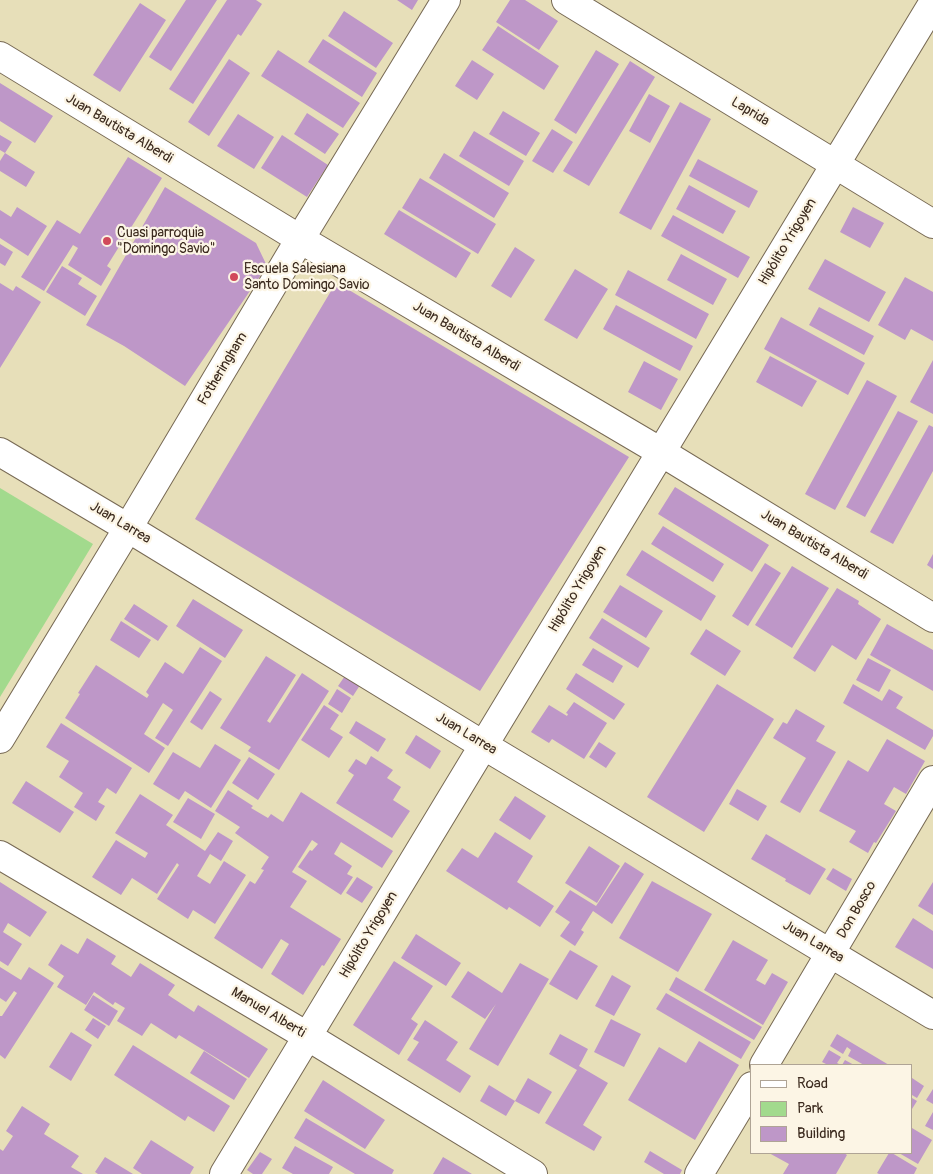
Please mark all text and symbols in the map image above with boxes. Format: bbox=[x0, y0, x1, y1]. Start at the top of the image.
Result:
street label: Juan Bautista Alberdi bbox=[62, 90, 176, 168]
street label: Laprida bbox=[728, 94, 772, 130]
street label: Hipólito Yrigoyen bbox=[756, 196, 820, 288]
place label: Cuasi parroquia "Domingo Savio" bbox=[117, 225, 216, 258]
marker: Cuasi parroquia "Domingo Savio" bbox=[101, 235, 113, 247]
place label: Escuela Salesiana Santo Domingo Savio bbox=[244, 261, 369, 294]
marker: Escuela Salesiana Santo Domingo Savio bbox=[228, 271, 240, 283]
street label: Juan Bautista Alberdi bbox=[409, 298, 523, 376]
street label: Fotheringham bbox=[195, 329, 251, 409]
street label: Juan Larrea bbox=[86, 498, 154, 548]
street label: Juan Bautista Alberdi bbox=[757, 506, 871, 584]
street label: Hipólito Yrigoyen bbox=[546, 543, 610, 635]
street label: Juan Larrea bbox=[432, 709, 500, 759]
street label: Don Bosco bbox=[834, 878, 880, 942]
street label: Hipólito Yrigoyen bbox=[337, 889, 401, 981]
street label: Juan Larrea bbox=[779, 917, 847, 967]
street label: Manuel Alberti bbox=[228, 984, 308, 1042]
legend bbox=[750, 1064, 913, 1154]
text: Road bbox=[797, 1074, 828, 1093]
text: Park bbox=[797, 1099, 823, 1118]
text: Building bbox=[797, 1124, 845, 1143]

